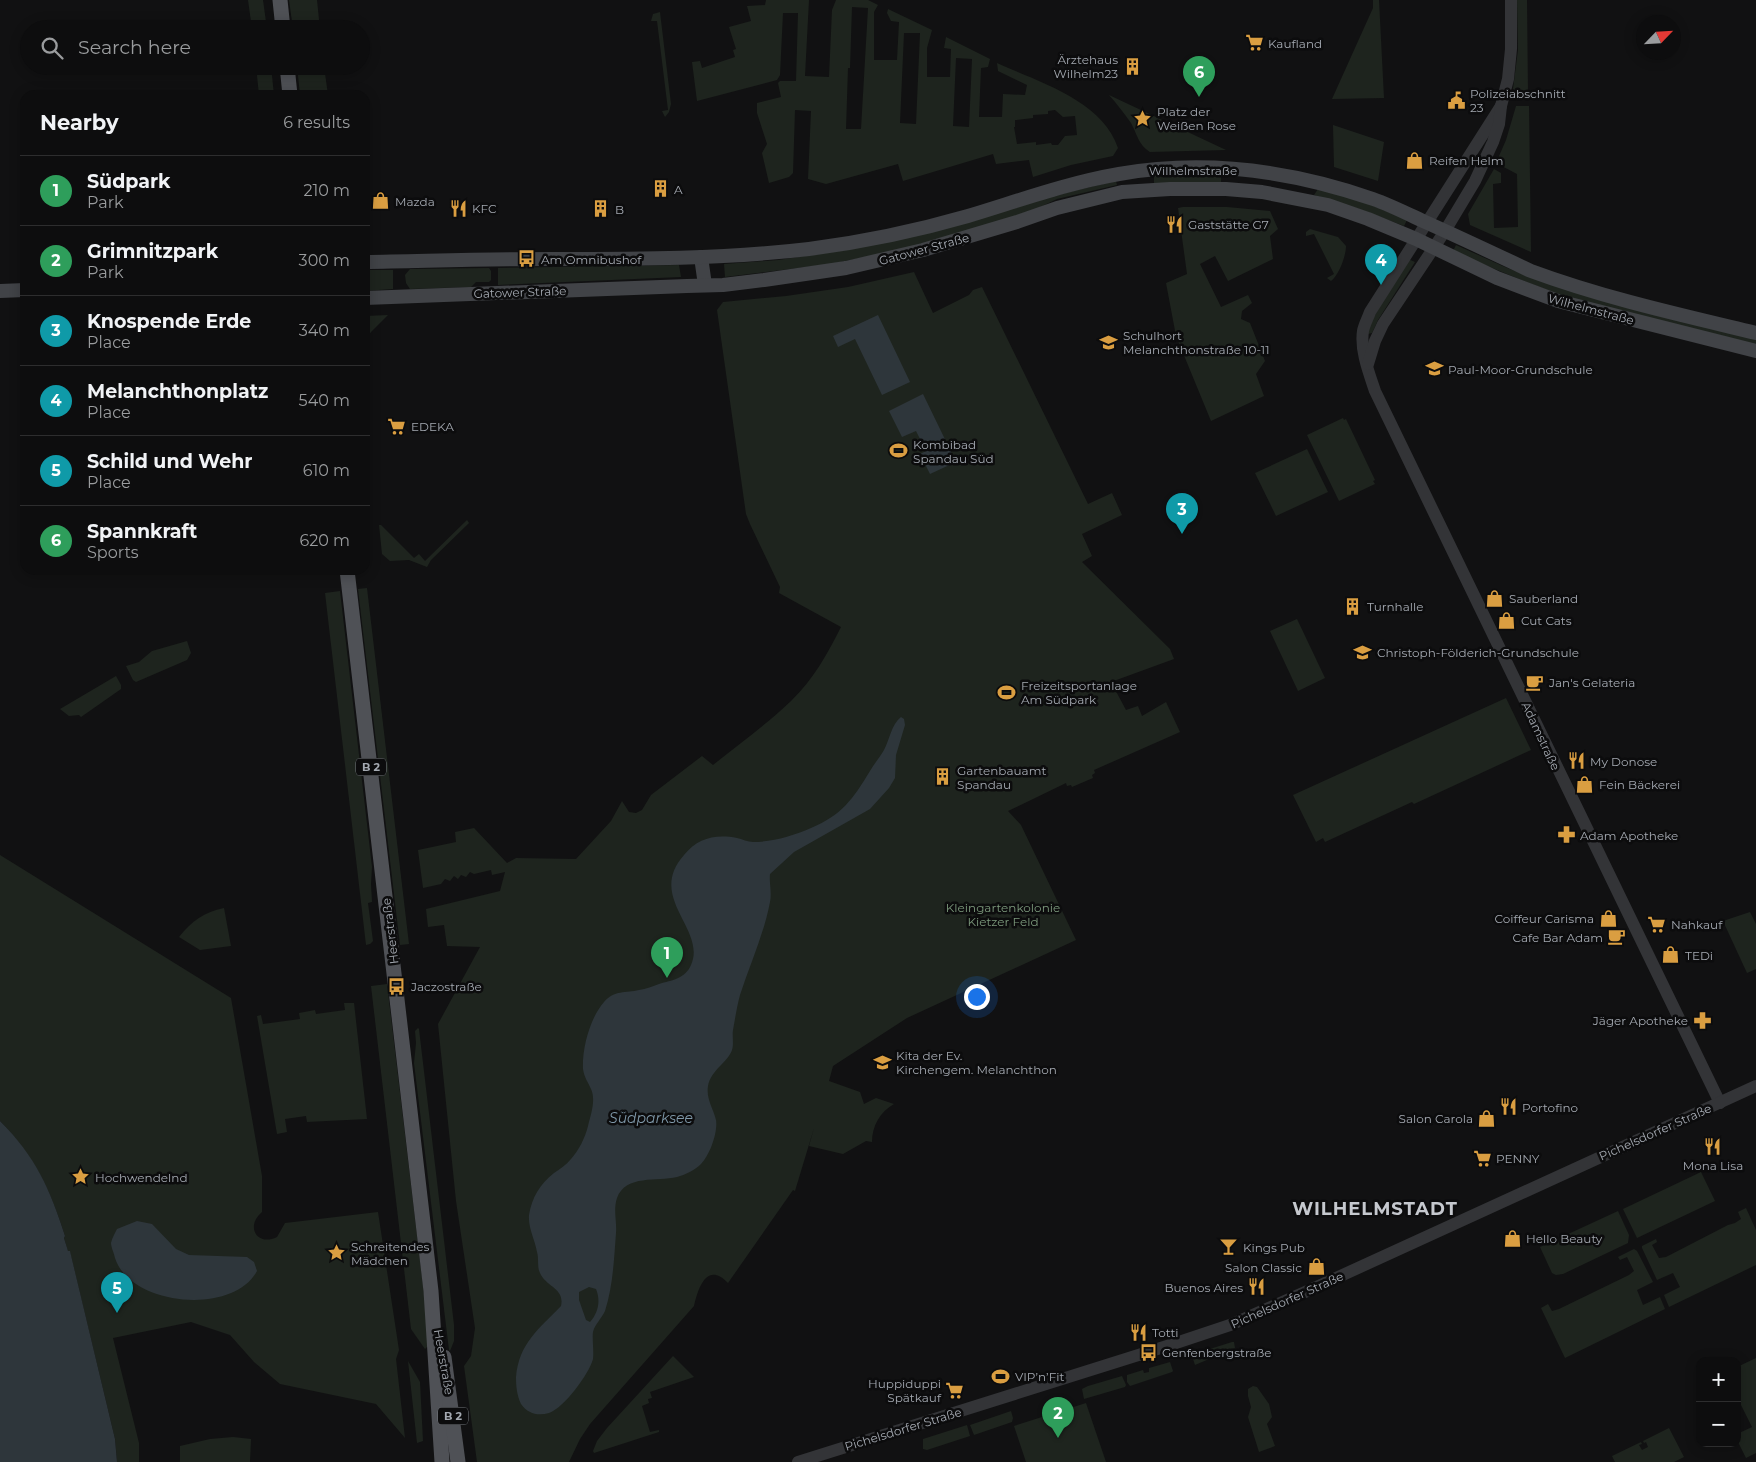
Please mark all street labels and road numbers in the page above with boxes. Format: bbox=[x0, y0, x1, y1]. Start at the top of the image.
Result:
street label: Wilhelmstraße bbox=[1149, 163, 1237, 178]
street label: Gatower Straße bbox=[877, 230, 971, 268]
street label: Gatower Straße bbox=[473, 283, 567, 301]
street label: Wilhelmstraße bbox=[1546, 290, 1636, 328]
street label: Adamstraße bbox=[1519, 699, 1563, 773]
road number: B 2 bbox=[356, 759, 386, 776]
street label: Heerstraße bbox=[379, 897, 401, 965]
street label: Pichelsdorfer Straße bbox=[1596, 1100, 1714, 1164]
street label: Pichelsdorfer Straße bbox=[1228, 1268, 1346, 1332]
street label: Heerstraße bbox=[431, 1328, 457, 1396]
street label: Pichelsdorfer Straße bbox=[843, 1404, 963, 1454]
road number: B 2 bbox=[438, 1408, 468, 1424]

